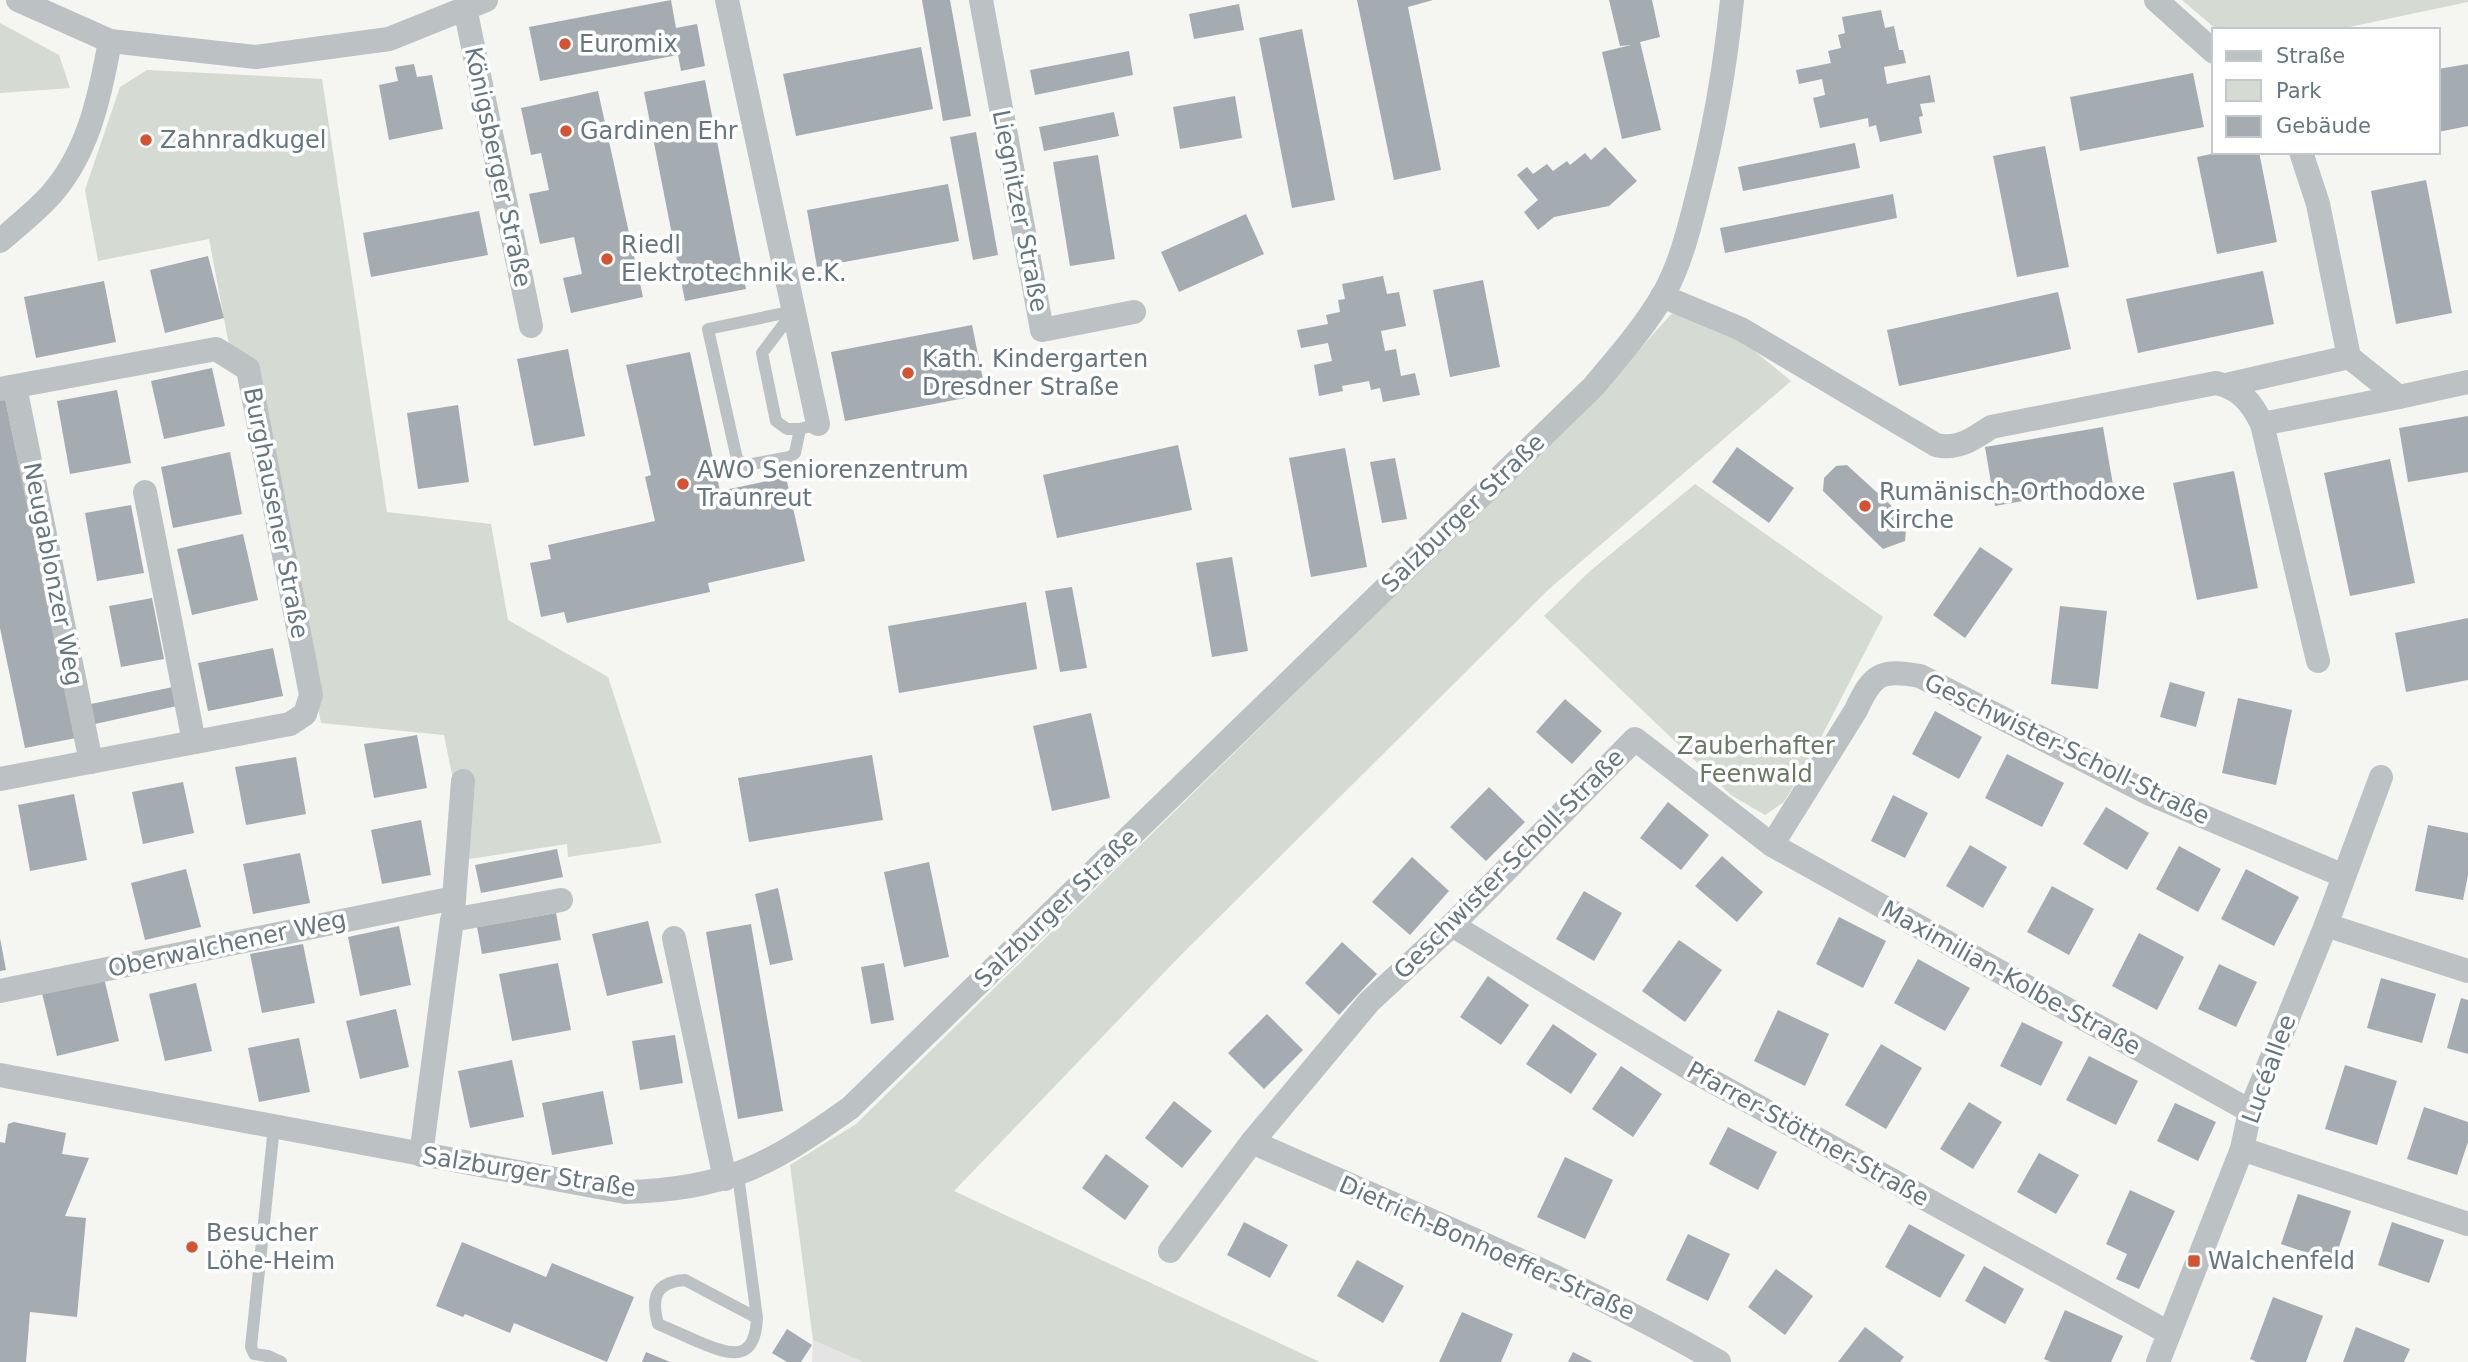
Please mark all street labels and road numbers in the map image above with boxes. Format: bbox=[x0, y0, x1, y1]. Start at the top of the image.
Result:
street label: Königsberger Straße bbox=[459, 44, 537, 290]
street label: Liegnitzer Straße bbox=[987, 108, 1053, 314]
street label: Burghausener Straße bbox=[238, 385, 314, 641]
street label: Salzburger Straße bbox=[1376, 428, 1550, 598]
street label: Neugablonzer Weg bbox=[18, 460, 88, 688]
street label: Geschwister-Scholl-Straße bbox=[1920, 668, 2214, 830]
street label: Geschwister-Scholl-Straße bbox=[1388, 743, 1630, 985]
street label: Salzburger Straße bbox=[969, 823, 1143, 993]
street label: Maximilian-Kolbe-Straße bbox=[1877, 895, 2145, 1061]
street label: Oberwalchener Weg bbox=[105, 905, 349, 983]
street label: Lucéallee bbox=[2236, 1011, 2302, 1127]
street label: Pfarrer-Stöttner-Straße bbox=[1682, 1056, 1934, 1212]
street label: Salzburger Straße bbox=[420, 1141, 638, 1203]
street label: Dietrich-Bonhoeffer-Straße bbox=[1335, 1170, 1639, 1326]

